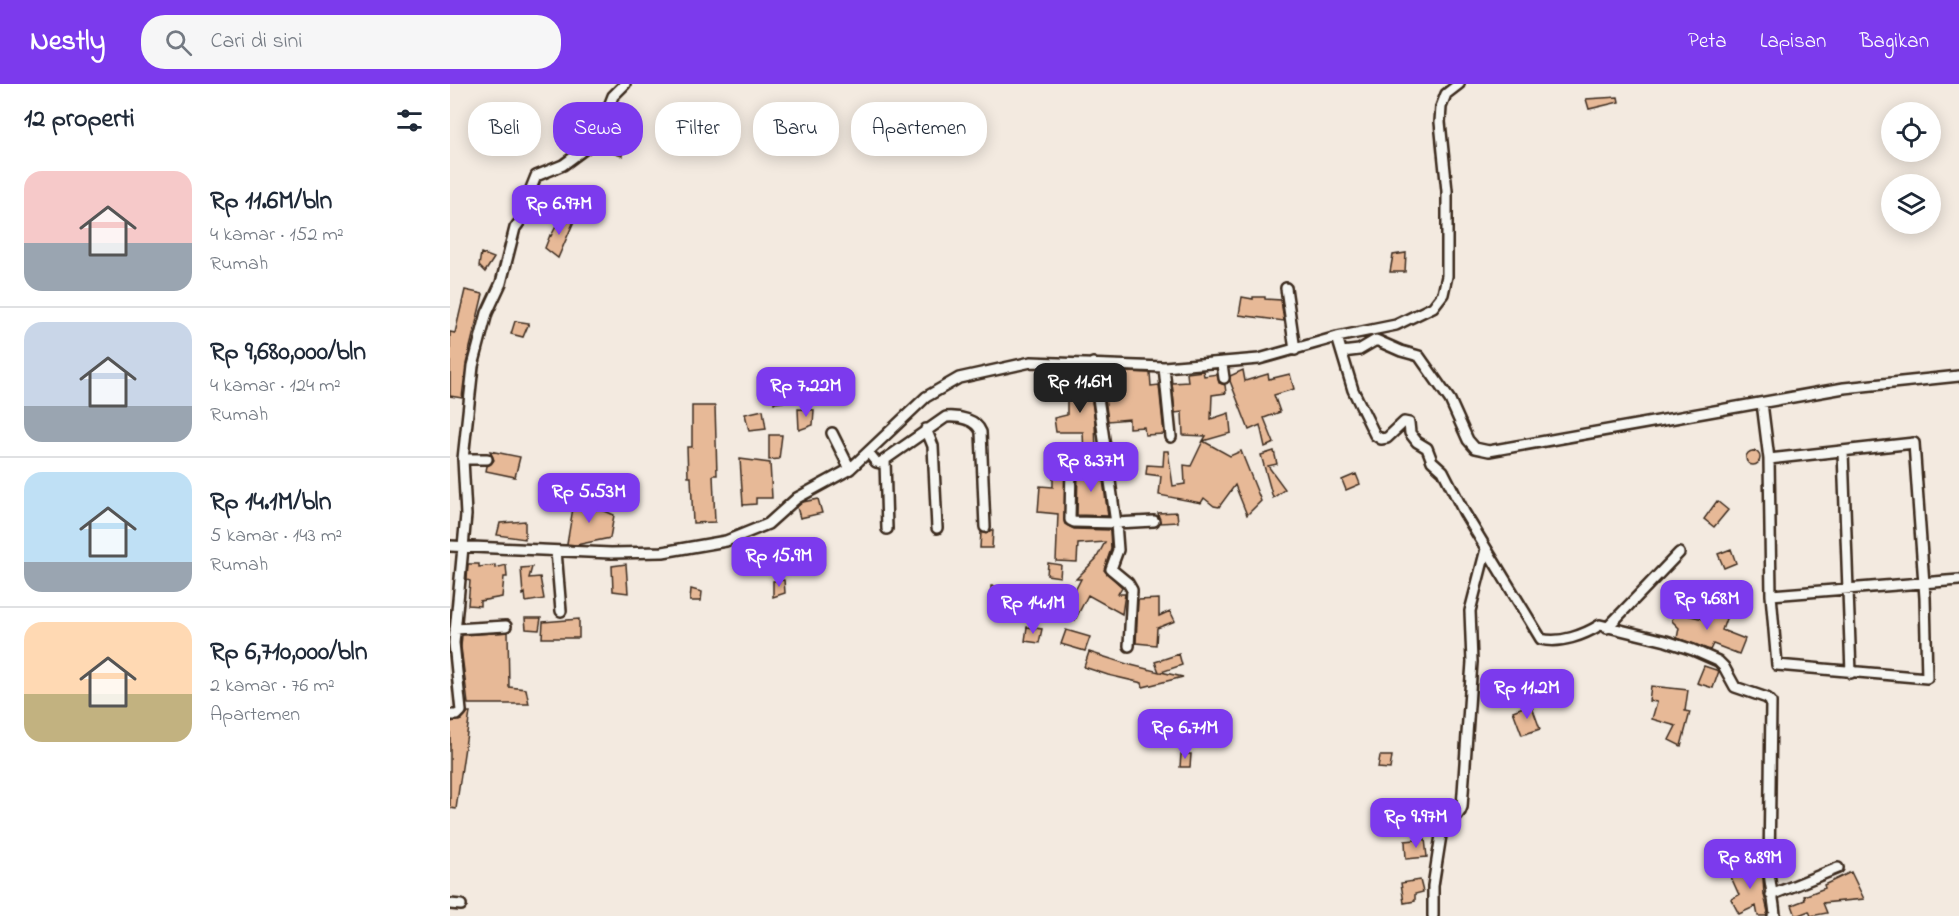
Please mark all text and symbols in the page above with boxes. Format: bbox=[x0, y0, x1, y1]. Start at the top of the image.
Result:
search box bbox=[141, 15, 561, 69]
text: Nestly bbox=[30, 22, 105, 63]
icon: search bbox=[162, 26, 195, 59]
text: Cari di sini bbox=[210, 26, 302, 58]
text: Peta bbox=[1688, 27, 1727, 57]
text: Lapisan bbox=[1760, 27, 1826, 57]
text: Bagikan bbox=[1859, 27, 1929, 57]
text: 12 properti bbox=[24, 101, 135, 139]
chip: Beli bbox=[468, 102, 541, 156]
chip: Sewa bbox=[553, 102, 643, 156]
chip: Filter bbox=[655, 102, 741, 156]
chip: Baru bbox=[753, 102, 839, 156]
chip: Apartemen bbox=[851, 102, 987, 156]
map controls bbox=[1881, 102, 1941, 234]
button: locate bbox=[1881, 102, 1941, 162]
icon: filters bbox=[393, 104, 426, 137]
button: layers bbox=[1881, 174, 1941, 234]
text: Rp 11.6M/bln bbox=[210, 183, 332, 221]
pin: Rp 6.97M bbox=[497, 185, 621, 236]
text: Rp 6.97M bbox=[526, 190, 592, 219]
icon: home bbox=[72, 195, 144, 267]
text: 4 kamar · 152 m² bbox=[210, 221, 344, 250]
text: Rumah bbox=[210, 250, 268, 279]
text: Rp 9,680,000/bln bbox=[210, 334, 366, 372]
icon: home bbox=[72, 346, 144, 418]
pin: Rp 11.6M bbox=[1018, 363, 1142, 414]
pin: Rp 7.22M bbox=[744, 367, 868, 418]
text: Rp 11.6M bbox=[1048, 368, 1112, 397]
text: 4 kamar · 124 m² bbox=[210, 372, 341, 401]
text: Rp 7.22M bbox=[770, 372, 842, 401]
text: Rumah bbox=[210, 401, 268, 430]
pin: Rp 8.37M bbox=[1029, 442, 1153, 493]
text: Rp 8.37M bbox=[1057, 447, 1125, 476]
pin: Rp 5.53M bbox=[527, 473, 651, 524]
text: Rp 5.53M bbox=[552, 478, 626, 507]
text: Rp 14.1M/bln bbox=[210, 484, 332, 522]
icon: home bbox=[72, 496, 144, 568]
text: 5 kamar · 143 m² bbox=[210, 522, 342, 551]
pin: Rp 15.9M bbox=[717, 537, 841, 588]
text: Rp 15.9M bbox=[746, 542, 812, 571]
text: Rumah bbox=[210, 551, 268, 580]
pin: Rp 9.68M bbox=[1645, 580, 1769, 631]
pin: Rp 14.1M bbox=[971, 584, 1095, 635]
text: Rp 9.68M bbox=[1674, 585, 1740, 614]
text: Rp 14.1M bbox=[1001, 589, 1065, 618]
text: Rp 6,710,000/bln bbox=[210, 634, 368, 672]
icon: home bbox=[72, 646, 144, 718]
pin: Rp 11.2M bbox=[1465, 669, 1589, 720]
text: 2 kamar · 76 m² bbox=[210, 672, 335, 701]
text: Rp 11.2M bbox=[1494, 674, 1560, 703]
text: Apartemen bbox=[210, 701, 300, 730]
pin: Rp 6.71M bbox=[1123, 709, 1247, 760]
text: Rp 6.71M bbox=[1152, 714, 1218, 743]
pin: Rp 9.97M bbox=[1354, 798, 1478, 849]
text: Rp 9.97M bbox=[1384, 803, 1448, 832]
pin: Rp 8.89M bbox=[1688, 839, 1812, 890]
text: Rp 8.89M bbox=[1718, 844, 1782, 873]

